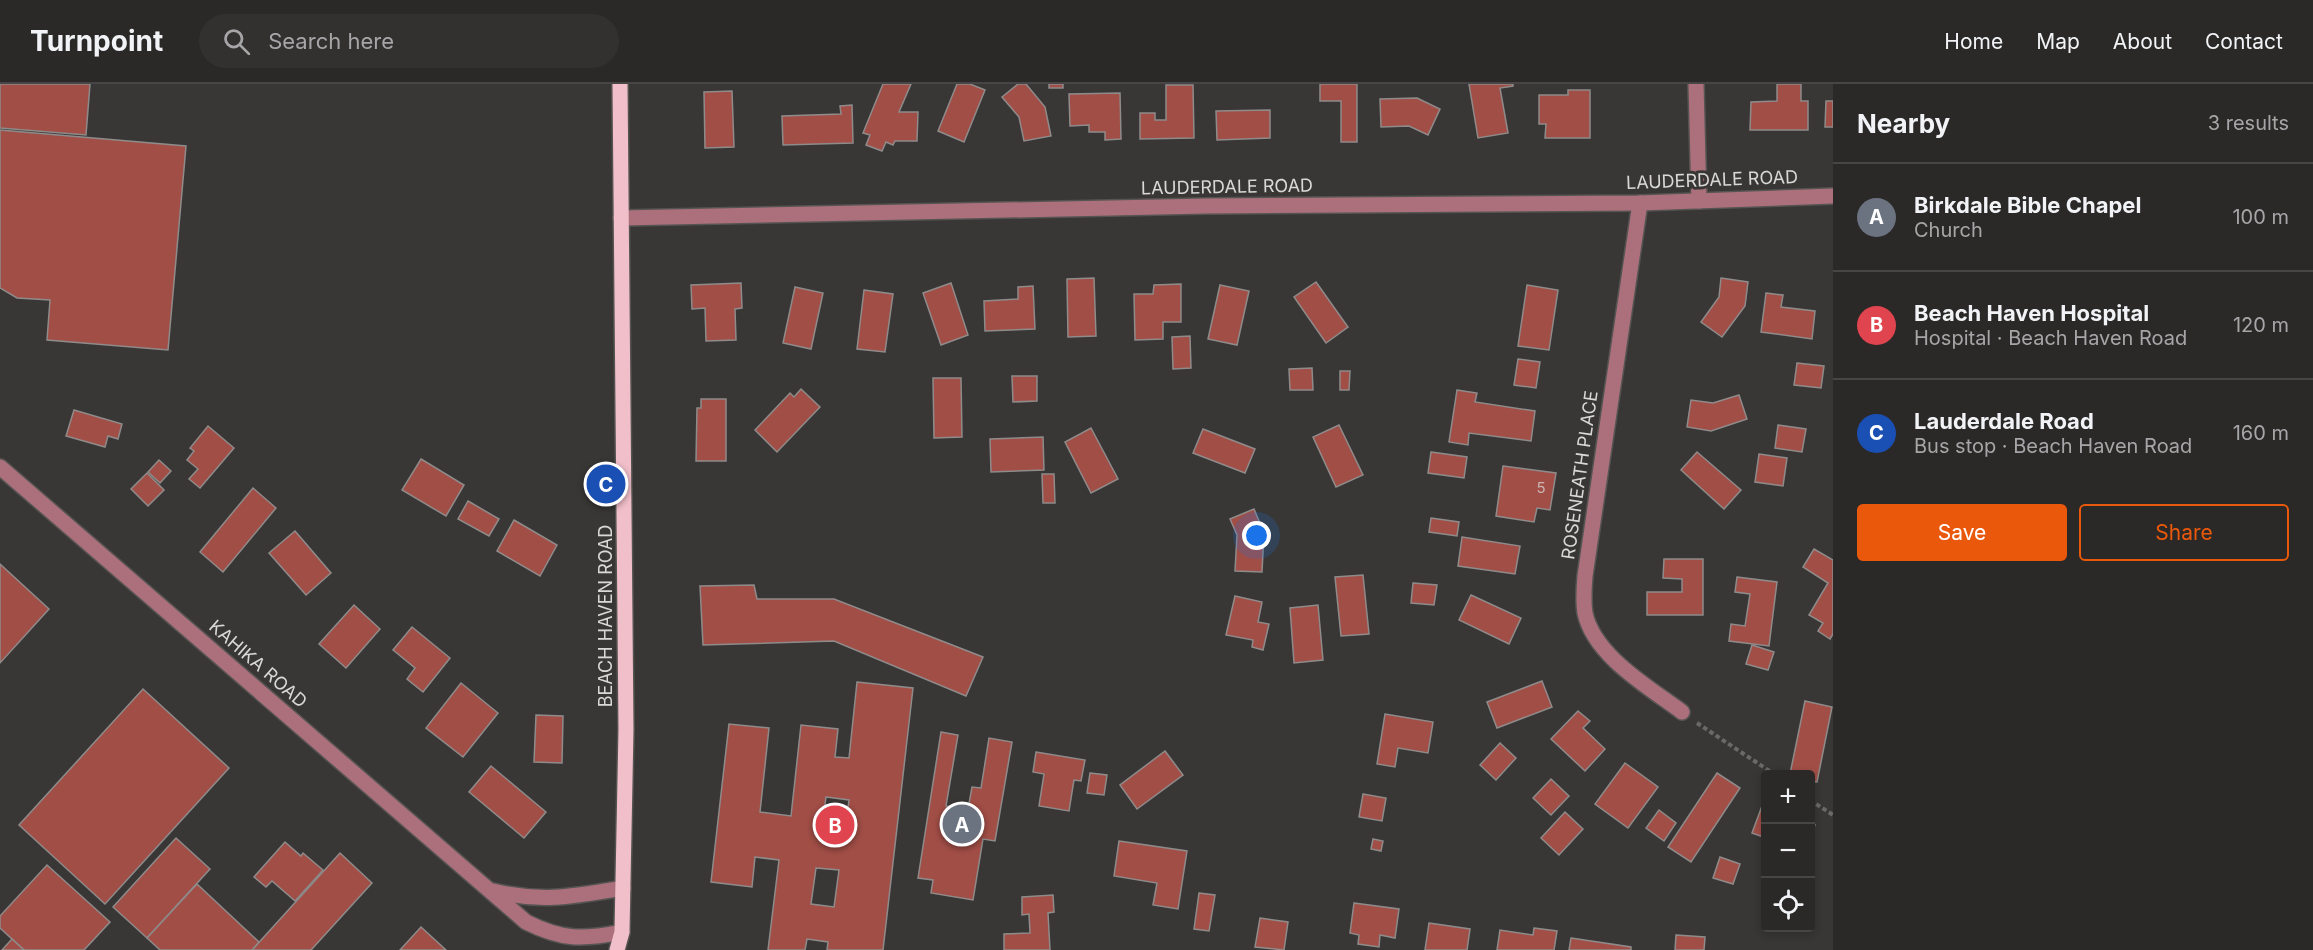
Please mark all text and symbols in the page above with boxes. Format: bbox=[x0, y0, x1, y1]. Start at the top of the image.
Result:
search box bbox=[199, 14, 619, 68]
text: Turnpoint bbox=[30, 24, 163, 58]
icon: search bbox=[220, 25, 253, 58]
text: Search here bbox=[268, 28, 394, 54]
text: Home bbox=[1944, 29, 2003, 54]
text: Map bbox=[2036, 29, 2080, 54]
text: About bbox=[2113, 29, 2172, 54]
text: Contact bbox=[2205, 29, 2283, 54]
text: Nearby bbox=[1857, 108, 1950, 139]
text: 3 results bbox=[2208, 111, 2289, 135]
street label: LAUDERDALE ROAD bbox=[1626, 166, 1798, 193]
street label: LAUDERDALE ROAD bbox=[1141, 175, 1313, 198]
text: Birkdale Bible Chapel bbox=[1914, 192, 2141, 218]
text: A bbox=[1869, 205, 1884, 229]
text: 100 m bbox=[2232, 205, 2289, 229]
text: Church bbox=[1914, 218, 1983, 242]
text: Beach Haven Hospital bbox=[1914, 300, 2149, 326]
text: B bbox=[1870, 313, 1883, 337]
text: 120 m bbox=[2233, 313, 2289, 337]
text: Hospital · Beach Haven Road bbox=[1914, 326, 2187, 350]
street label: ROSENEATH PLACE bbox=[1557, 389, 1602, 561]
text: Lauderdale Road bbox=[1914, 408, 2094, 434]
text: C bbox=[1869, 421, 1884, 445]
text: 160 m bbox=[2233, 421, 2289, 445]
text: Bus stop · Beach Haven Road bbox=[1914, 434, 2192, 458]
pin: C bbox=[586, 462, 626, 506]
house number: 5 bbox=[1536, 478, 1546, 497]
button: Save bbox=[1857, 504, 2067, 561]
button: Share bbox=[2079, 504, 2289, 561]
your location bbox=[1242, 521, 1271, 550]
street label: BEACH HAVEN ROAD bbox=[595, 525, 616, 707]
street label: KAHIKA ROAD bbox=[205, 616, 311, 712]
map controls bbox=[1761, 770, 1815, 932]
button: + bbox=[1761, 770, 1815, 824]
pin: B bbox=[816, 802, 854, 848]
pin: A bbox=[942, 802, 982, 846]
button: − bbox=[1761, 824, 1815, 878]
button: locate bbox=[1761, 878, 1815, 932]

